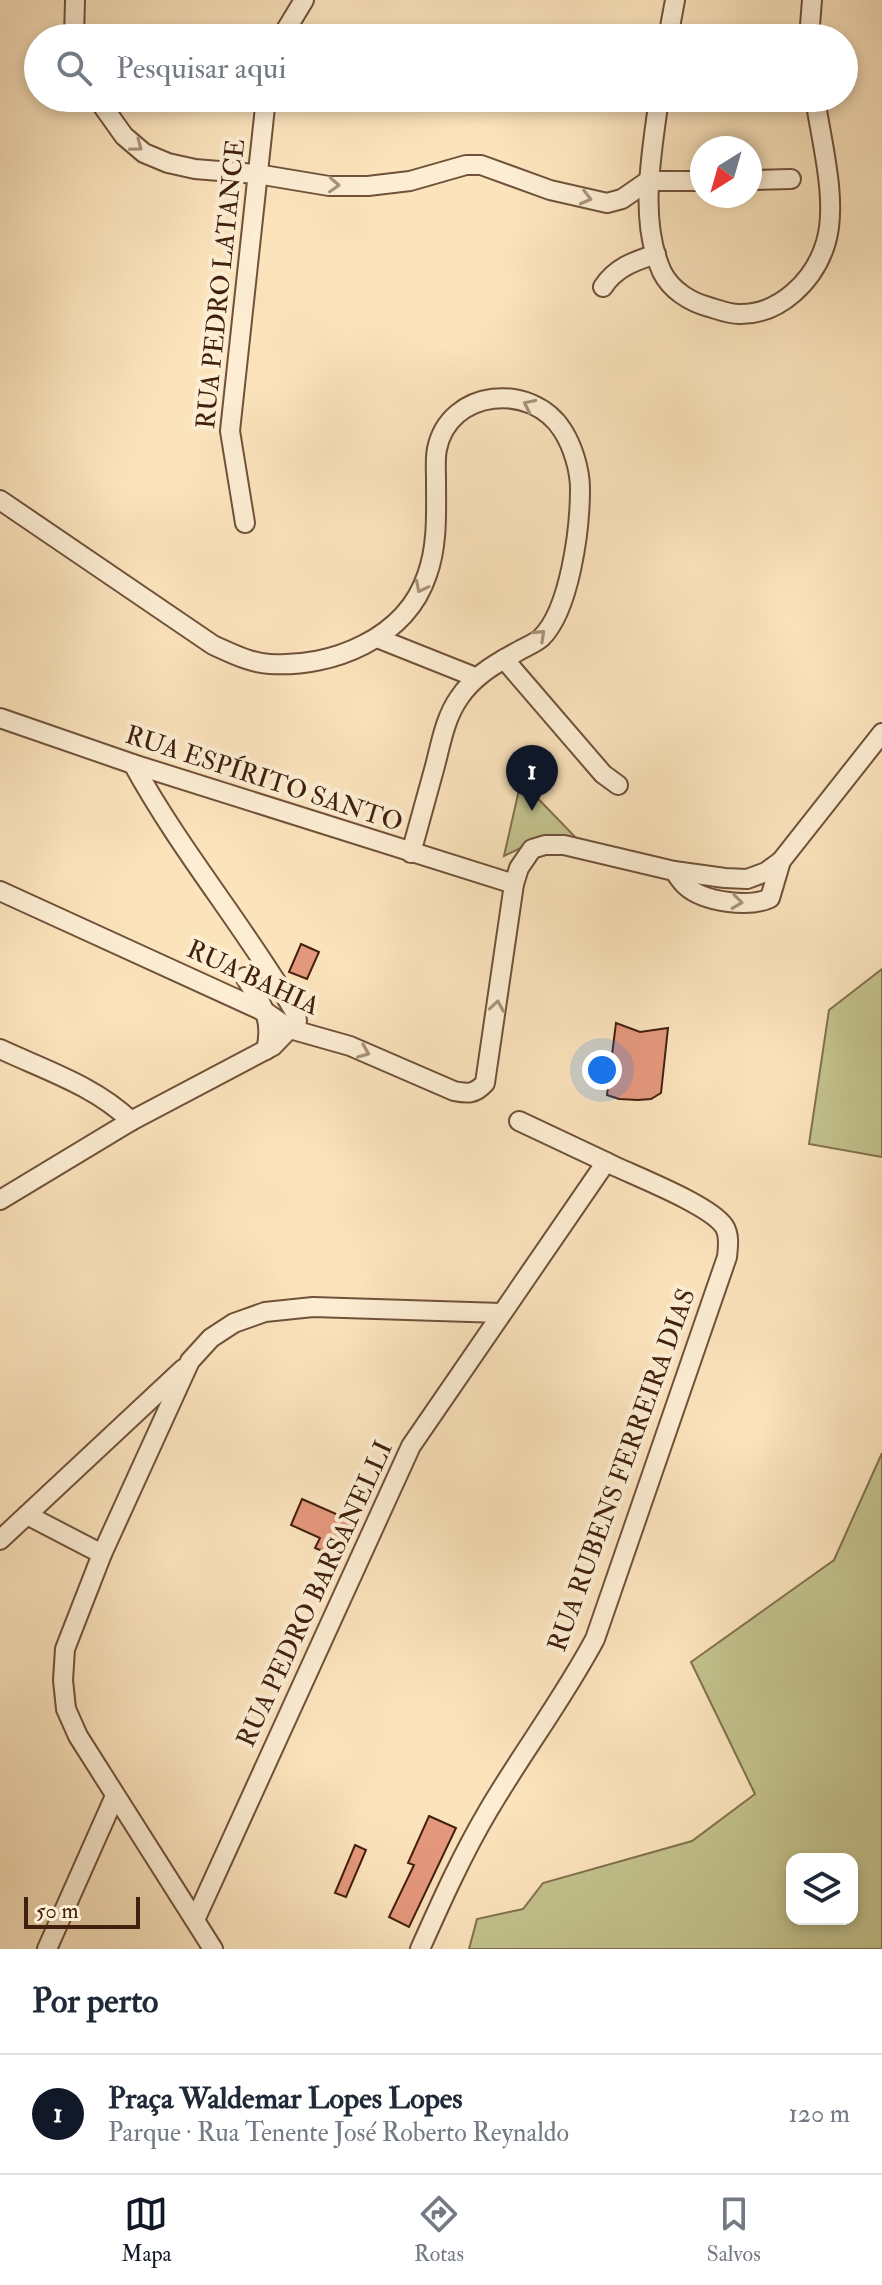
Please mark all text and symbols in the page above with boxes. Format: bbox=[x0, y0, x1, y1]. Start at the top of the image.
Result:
search box bbox=[24, 24, 858, 112]
icon: search bbox=[52, 46, 96, 90]
text: Pesquisar aqui bbox=[116, 50, 286, 87]
north arrow bbox=[690, 136, 762, 208]
one-way arrow bbox=[128, 137, 142, 151]
street label: RUA PEDRO LATANCE bbox=[190, 137, 252, 431]
one-way arrow bbox=[328, 177, 341, 194]
one-way arrow bbox=[579, 188, 593, 205]
one-way arrow bbox=[523, 399, 538, 415]
one-way arrow bbox=[416, 579, 431, 594]
one-way arrow bbox=[531, 630, 545, 644]
street label: RUA ESPÍRITO SANTO bbox=[121, 717, 407, 839]
pin: 1 bbox=[506, 745, 558, 811]
one-way arrow bbox=[731, 894, 744, 911]
street label: RUA BAHIA bbox=[182, 933, 325, 1023]
one-way arrow bbox=[488, 999, 505, 1012]
one-way arrow bbox=[356, 1042, 370, 1059]
your location bbox=[582, 1050, 622, 1090]
street label: RUA RUBENS FERREIRA DIAS bbox=[541, 1284, 703, 1656]
street label: RUA PEDRO BARSANELLI bbox=[230, 1436, 400, 1752]
map controls bbox=[786, 1853, 858, 1925]
button: layers bbox=[786, 1853, 858, 1925]
scale bar bbox=[24, 1893, 140, 1929]
text: 50 m bbox=[36, 1897, 78, 1925]
text: Por perto bbox=[32, 1980, 158, 2023]
text: Praça Waldemar Lopes Lopes bbox=[108, 2080, 463, 2117]
text: 1 bbox=[53, 2098, 63, 2130]
text: 120 m bbox=[789, 2098, 850, 2130]
text: Parque · Rua Tenente José Roberto Reynaldo bbox=[108, 2117, 569, 2149]
tab: Mapa bbox=[121, 2192, 172, 2268]
tab: Rotas bbox=[414, 2192, 464, 2268]
tab: Salvos bbox=[706, 2192, 761, 2268]

